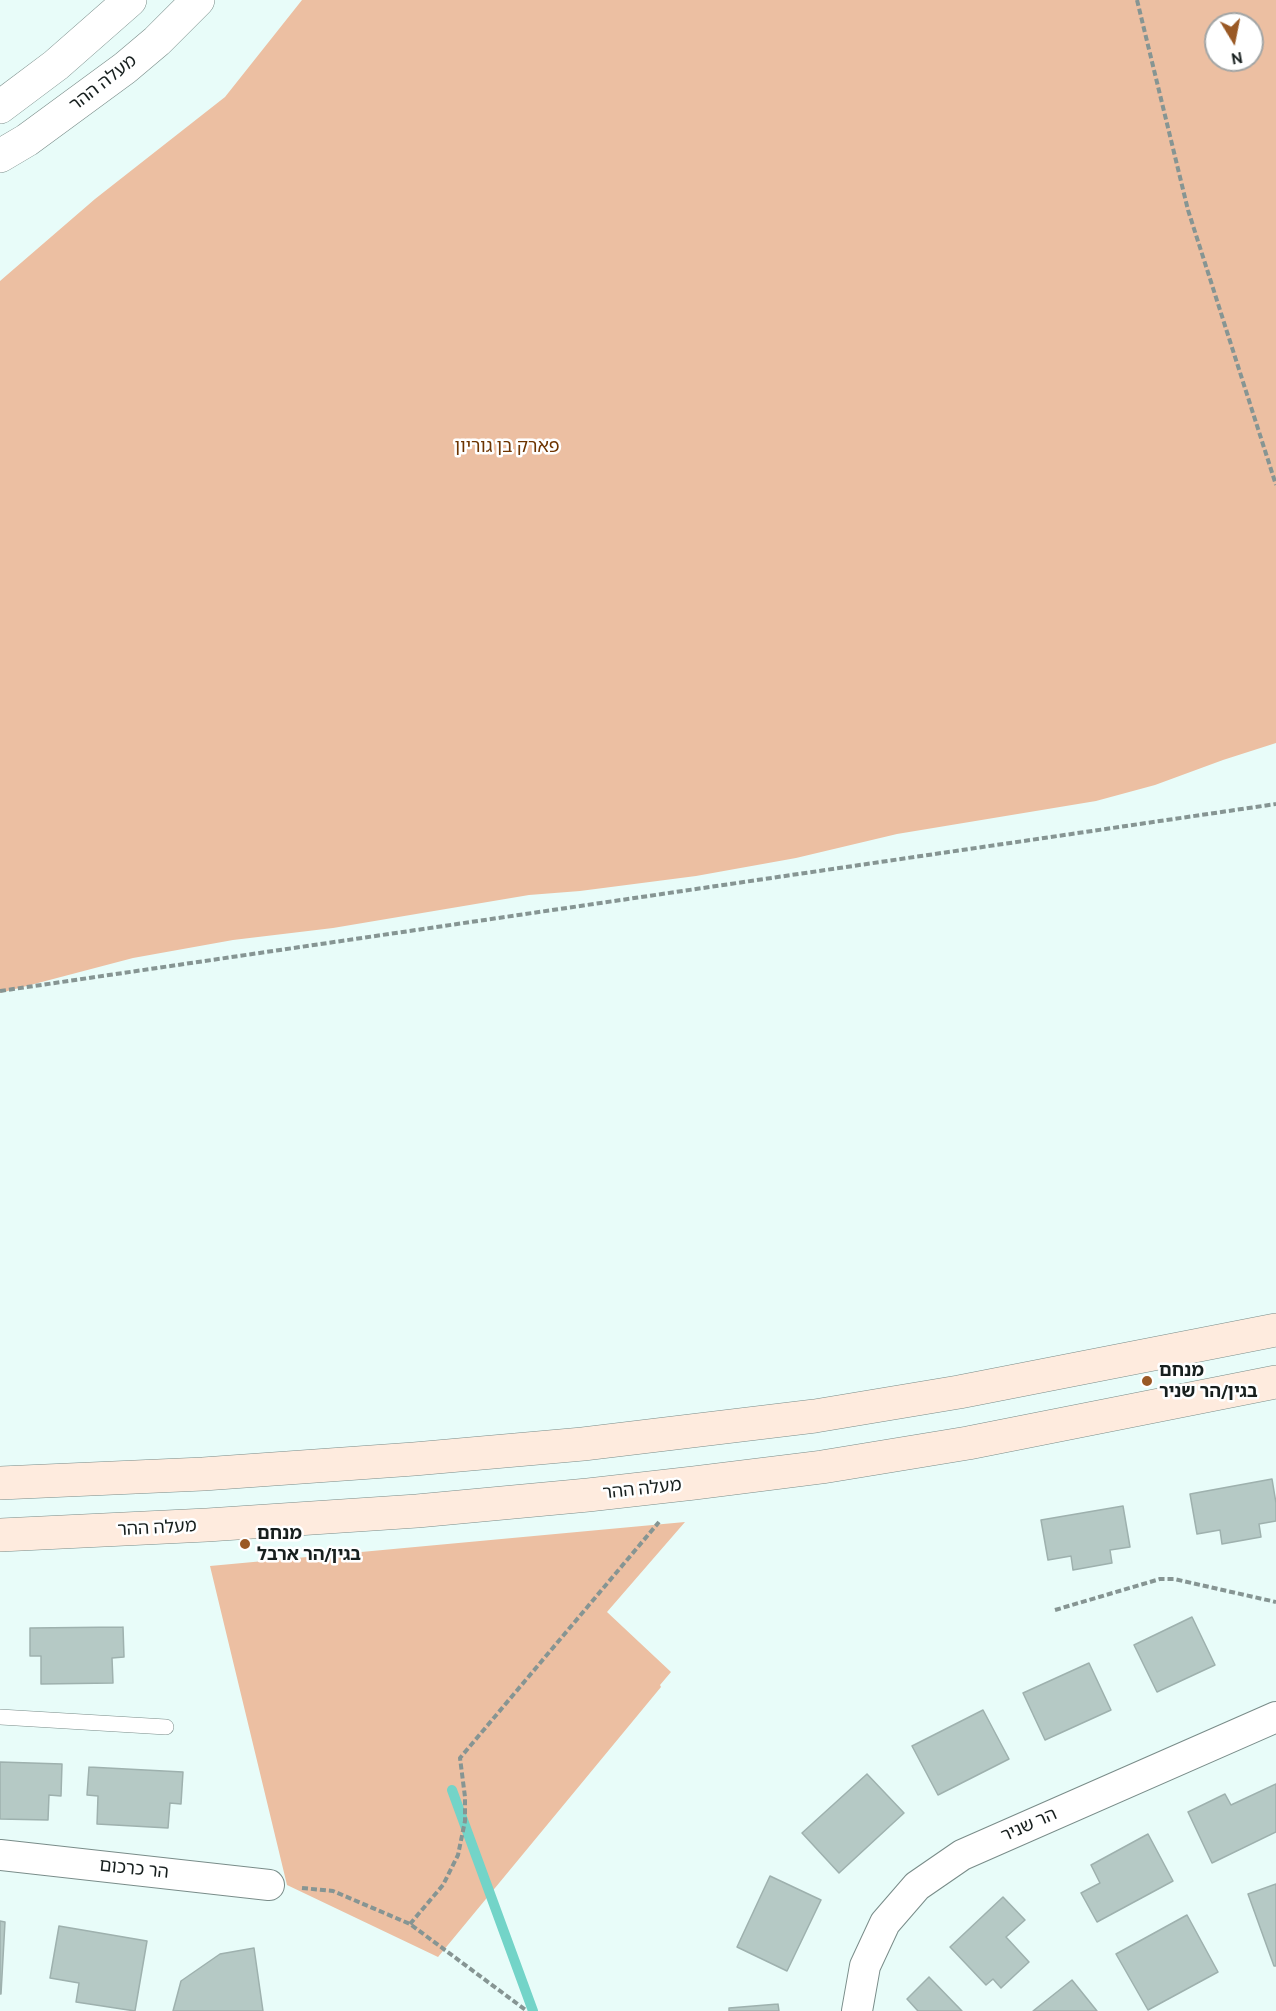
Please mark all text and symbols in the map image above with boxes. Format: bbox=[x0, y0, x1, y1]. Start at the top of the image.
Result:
north arrow bbox=[1204, 12, 1264, 72]
text: N bbox=[1230, 48, 1244, 69]
street label: מעלה ההר bbox=[65, 50, 141, 116]
park label: פארק בן גוריון bbox=[454, 436, 560, 458]
place label: מנחם בגין/הר שניר bbox=[1159, 1360, 1258, 1402]
marker: מנחם בגין/הר שניר bbox=[1140, 1374, 1154, 1388]
street label: מעלה ההר bbox=[601, 1474, 683, 1504]
street label: מעלה ההר bbox=[117, 1515, 197, 1541]
place label: מנחם בגין/הר ארבל bbox=[257, 1523, 361, 1565]
marker: מנחם בגין/הר ארבל bbox=[238, 1537, 252, 1551]
street label: הר שניר bbox=[998, 1803, 1060, 1847]
street label: הר כרכום bbox=[98, 1855, 170, 1883]

